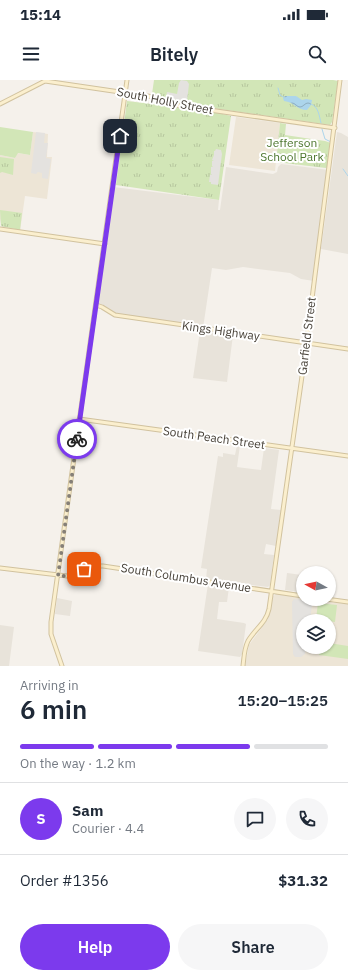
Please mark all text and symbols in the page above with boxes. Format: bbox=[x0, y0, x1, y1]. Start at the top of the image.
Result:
text: 15:14 bbox=[20, 5, 61, 24]
icon: menu bbox=[20, 43, 42, 65]
text: Bitely bbox=[150, 43, 198, 66]
icon: search bbox=[306, 43, 328, 65]
street label: South Holly Street bbox=[116, 84, 214, 117]
pin bbox=[103, 119, 137, 153]
icon: home bbox=[109, 125, 131, 147]
park label: Jefferson School Park bbox=[260, 135, 324, 164]
street label: Garfield Street bbox=[294, 296, 319, 376]
street label: Kings Highway bbox=[181, 318, 261, 343]
courier bbox=[57, 419, 97, 459]
street label: South Peach Street bbox=[162, 423, 266, 452]
icon: bike bbox=[66, 428, 88, 450]
pin bbox=[67, 552, 101, 586]
icon: bag bbox=[73, 558, 95, 580]
street label: South Columbus Avenue bbox=[120, 560, 253, 595]
north arrow bbox=[296, 566, 336, 606]
map controls bbox=[296, 566, 336, 654]
button: layers bbox=[296, 614, 336, 654]
text: Arriving in bbox=[20, 677, 79, 694]
text: 15:20–15:25 bbox=[238, 691, 328, 710]
text: 6 min bbox=[20, 692, 87, 726]
text: On the way · 1.2 km bbox=[20, 755, 136, 772]
button: chat bbox=[234, 798, 276, 840]
button: phone bbox=[286, 798, 328, 840]
text: Sam bbox=[72, 801, 103, 820]
text: S bbox=[36, 809, 46, 828]
text: Courier · 4.4 bbox=[72, 820, 144, 837]
text: Order #1356 bbox=[20, 871, 109, 890]
text: $31.32 bbox=[278, 871, 328, 890]
button: Help bbox=[20, 924, 170, 970]
button: Share bbox=[178, 924, 328, 970]

